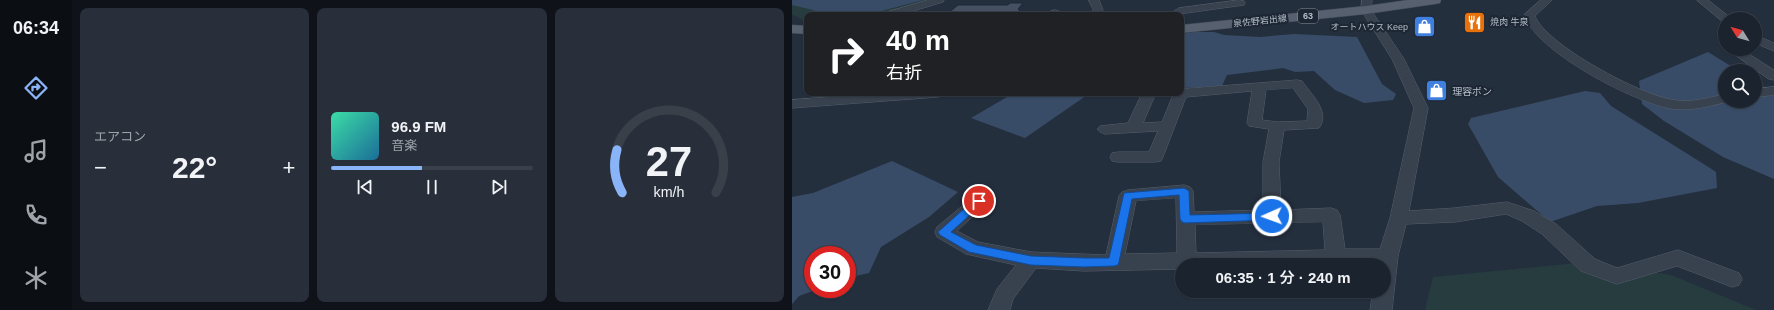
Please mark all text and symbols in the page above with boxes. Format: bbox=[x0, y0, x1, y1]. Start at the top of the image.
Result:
road number: 63 bbox=[1298, 9, 1318, 23]
restaurant icon: 焼肉 牛泉 bbox=[1462, 9, 1488, 35]
north arrow bbox=[1718, 12, 1762, 56]
map controls bbox=[1718, 12, 1762, 108]
street label: 泉佐野岩出線 bbox=[1233, 13, 1288, 29]
shop icon: オートハウス Keep bbox=[1411, 14, 1437, 40]
place label: 焼肉 牛泉 bbox=[1490, 17, 1529, 27]
text: 06:34 bbox=[13, 18, 59, 38]
place label: オートハウス Keep bbox=[1330, 22, 1408, 32]
text: 40 m bbox=[886, 25, 950, 56]
icon: right bbox=[820, 28, 872, 80]
text: 右折 bbox=[886, 63, 922, 83]
button: search bbox=[1718, 64, 1762, 108]
icon: directions bbox=[22, 74, 50, 102]
shop icon: 理容ボン bbox=[1424, 78, 1450, 104]
place label: 理容ボン bbox=[1452, 86, 1492, 97]
text: 96.9 FM bbox=[391, 118, 446, 135]
text: エアコン bbox=[94, 129, 146, 144]
icon: music bbox=[22, 137, 50, 165]
text: 音楽 bbox=[391, 138, 417, 153]
text: 27 bbox=[646, 138, 692, 185]
text: 22° bbox=[172, 151, 217, 184]
text: − bbox=[94, 155, 107, 180]
text: + bbox=[282, 155, 295, 180]
icon: previous bbox=[354, 176, 376, 198]
icon: pause bbox=[421, 176, 443, 198]
icon: next bbox=[488, 176, 510, 198]
text: km/h bbox=[654, 184, 685, 200]
pin bbox=[962, 184, 996, 218]
icon: arrive bbox=[968, 190, 990, 212]
position arrow bbox=[1251, 195, 1293, 237]
icon: phone bbox=[22, 201, 50, 229]
speed limit sign: 30 bbox=[804, 246, 856, 298]
icon: climate bbox=[22, 264, 50, 292]
text: 06:35 · 1 分 · 240 m bbox=[1215, 269, 1351, 286]

